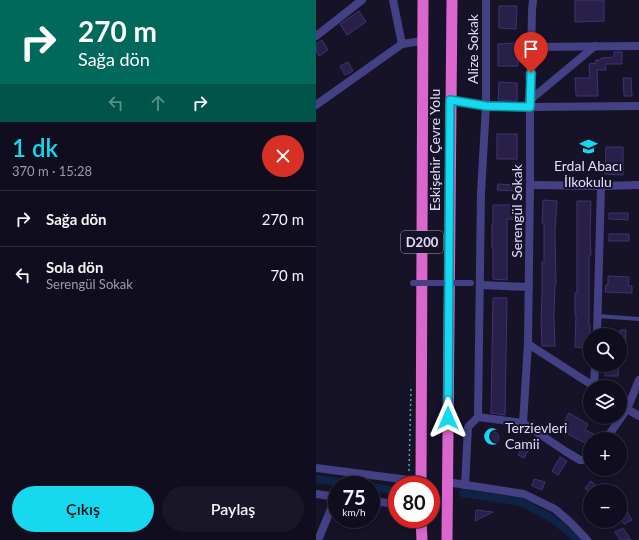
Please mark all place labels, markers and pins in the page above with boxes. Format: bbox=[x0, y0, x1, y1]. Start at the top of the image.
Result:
pin bbox=[514, 32, 548, 73]
school or university icon: Erdal Abacı İlkokulu bbox=[578, 136, 598, 156]
place label: Erdal Abacı İlkokulu bbox=[554, 157, 622, 190]
place label: Terzievleri Camii bbox=[505, 419, 567, 452]
mosque icon: Terzievleri Camii bbox=[482, 426, 502, 446]

